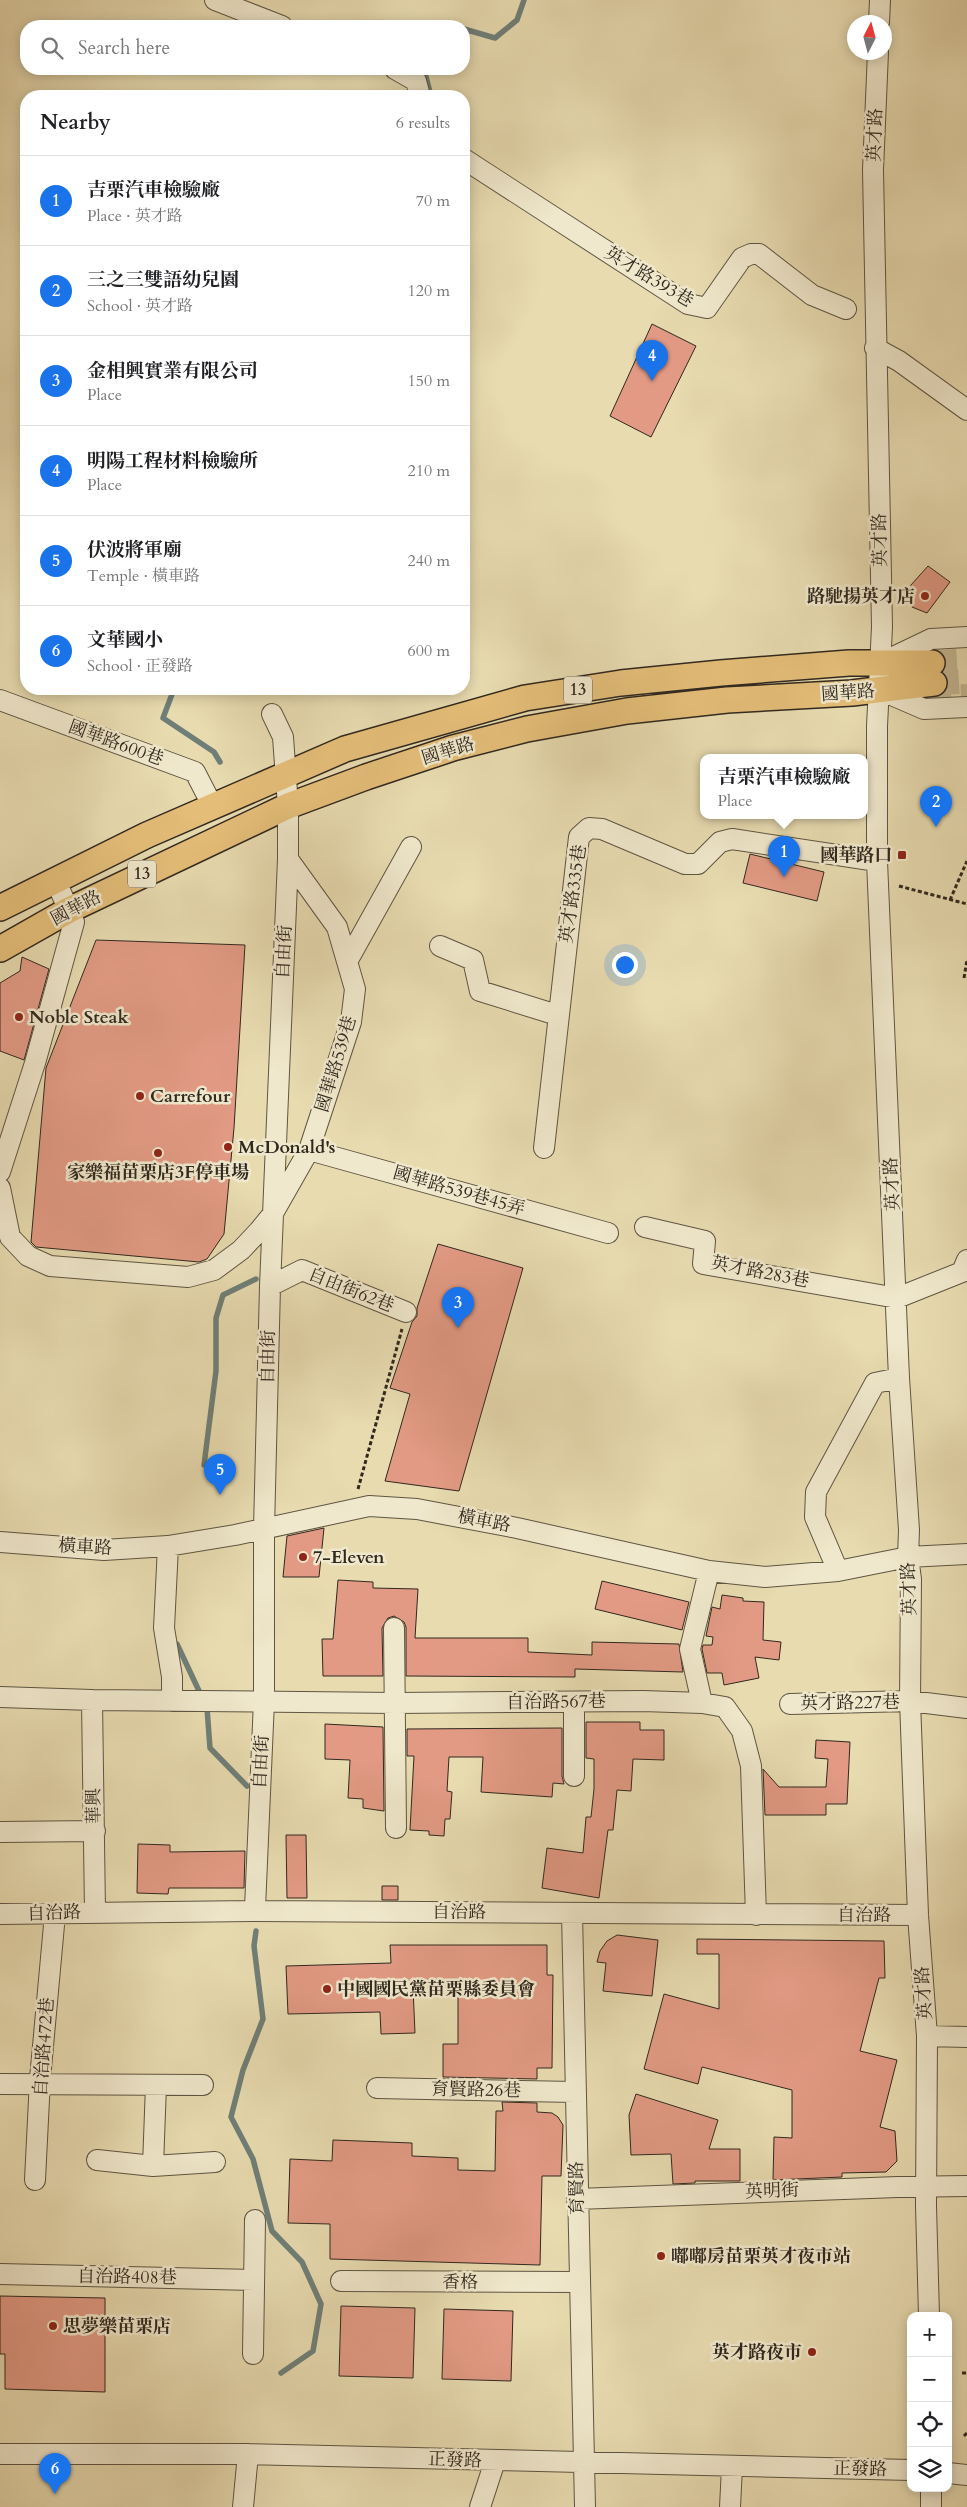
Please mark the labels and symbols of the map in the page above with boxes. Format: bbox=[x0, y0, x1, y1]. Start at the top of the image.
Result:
north arrow bbox=[847, 15, 892, 60]
street label: 英才路 bbox=[862, 108, 888, 162]
street label: 英才路393巷 bbox=[600, 241, 698, 313]
pin: 4 bbox=[636, 340, 668, 381]
street label: 英才路 bbox=[867, 513, 893, 567]
place label: 路馳揚英才店 bbox=[807, 584, 915, 609]
marker: 路馳揚英才店 bbox=[919, 590, 931, 602]
road number: 13 bbox=[564, 676, 592, 704]
street label: 國華路 bbox=[820, 679, 876, 707]
street label: 國華路600巷 bbox=[65, 714, 167, 772]
street label: 國華路 bbox=[419, 731, 477, 771]
pin: 2 bbox=[920, 786, 952, 827]
pin: 1 bbox=[768, 836, 800, 877]
street label: 英才路335巷 bbox=[554, 843, 592, 945]
place label: 國華路口 bbox=[820, 843, 892, 868]
marker: 國華路口 bbox=[896, 849, 908, 861]
road number: 13 bbox=[128, 861, 156, 888]
street label: 國華路 bbox=[46, 884, 106, 932]
street label: 自由街 bbox=[270, 924, 298, 980]
your location bbox=[612, 952, 638, 978]
place label: Noble Steak bbox=[29, 1005, 130, 1030]
marker: Noble Steak bbox=[13, 1011, 25, 1023]
street label: 國華路539巷 bbox=[309, 1013, 363, 1115]
place label: Carrefour bbox=[150, 1084, 231, 1109]
marker: Carrefour bbox=[134, 1090, 146, 1102]
place label: McDonald's bbox=[238, 1135, 335, 1160]
marker: McDonald's bbox=[222, 1141, 234, 1153]
marker: 家樂福苗栗店3F停車場 bbox=[152, 1147, 164, 1159]
street label: 英才路 bbox=[878, 1156, 906, 1212]
place label: 家樂福苗栗店3F停車場 bbox=[67, 1160, 249, 1185]
street label: 國華路539巷45弄 bbox=[390, 1160, 528, 1222]
street label: 英才路283巷 bbox=[709, 1250, 811, 1294]
street label: 自由街62巷 bbox=[304, 1261, 398, 1319]
pin: 3 bbox=[442, 1287, 474, 1328]
street label: 自由街 bbox=[255, 1330, 281, 1384]
pin: 5 bbox=[204, 1454, 236, 1495]
street label: 橫車路 bbox=[455, 1504, 513, 1538]
street label: 橫車路 bbox=[57, 1533, 113, 1561]
place label: 7-Eleven bbox=[313, 1545, 385, 1570]
marker: 7-Eleven bbox=[297, 1551, 309, 1563]
street label: 英才路 bbox=[896, 1562, 922, 1616]
street label: 自治路567巷 bbox=[506, 1689, 606, 1715]
street label: 英才路227巷 bbox=[800, 1690, 900, 1716]
street label: 自由街 bbox=[247, 1734, 275, 1790]
street label: 華興 bbox=[81, 1788, 107, 1824]
street label: 自治路 bbox=[27, 1900, 81, 1926]
street label: 自治路 bbox=[432, 1900, 486, 1925]
street label: 自治路 bbox=[837, 1903, 891, 1928]
street label: 英才路 bbox=[910, 1965, 938, 2021]
place label: 中國國民黨苗栗縣委員會 bbox=[337, 1977, 535, 2002]
marker: 中國國民黨苗栗縣委員會 bbox=[321, 1983, 333, 1995]
street label: 自治路472巷 bbox=[28, 1996, 60, 2098]
street label: 育賢路26巷 bbox=[431, 2077, 521, 2103]
street label: 育賢路 bbox=[564, 2161, 590, 2215]
street label: 英明街 bbox=[745, 2178, 799, 2204]
place label: 嘟嘟房苗栗英才夜市站 bbox=[671, 2244, 851, 2269]
marker: 嘟嘟房苗栗英才夜市站 bbox=[655, 2250, 667, 2262]
street label: 自治路408巷 bbox=[77, 2264, 177, 2290]
street label: 香格 bbox=[442, 2270, 478, 2295]
place label: 思夢樂苗栗店 bbox=[63, 2314, 171, 2339]
marker: 思夢樂苗栗店 bbox=[47, 2320, 59, 2332]
place label: 英才路夜市 bbox=[712, 2340, 802, 2365]
marker: 英才路夜市 bbox=[806, 2346, 818, 2358]
street label: 正發路 bbox=[428, 2447, 482, 2473]
pin: 6 bbox=[39, 2453, 71, 2494]
street label: 正發路 bbox=[833, 2456, 887, 2482]

